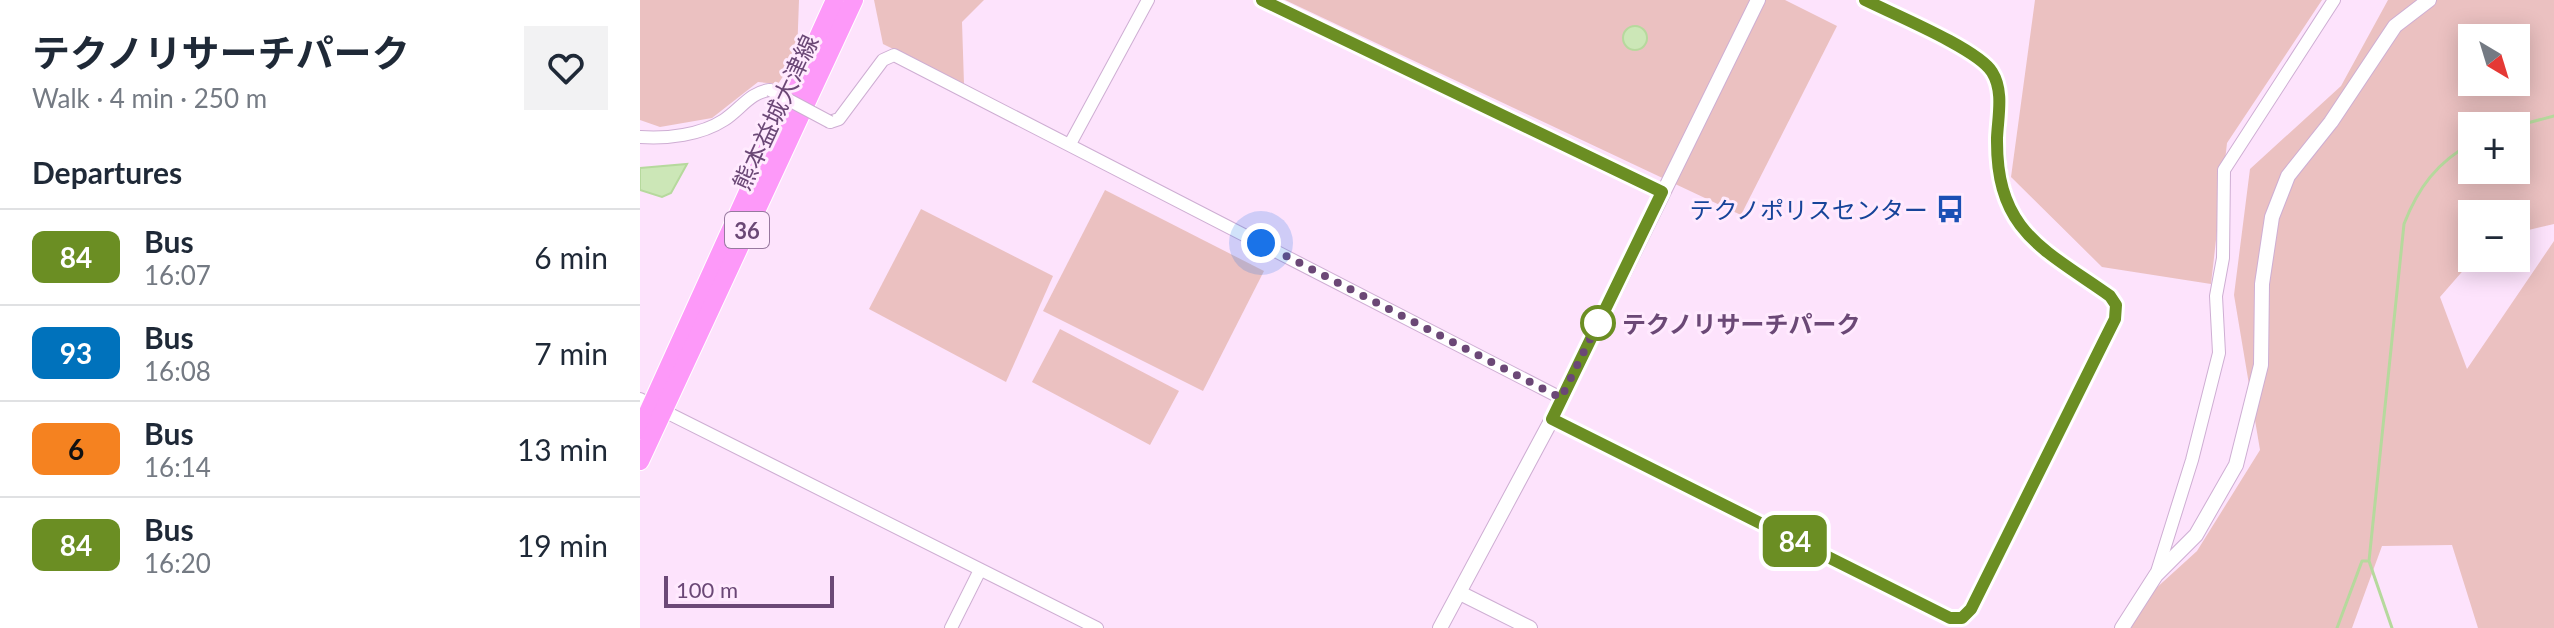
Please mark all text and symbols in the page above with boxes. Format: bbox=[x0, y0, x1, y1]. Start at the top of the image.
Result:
north arrow bbox=[2458, 24, 2530, 96]
map controls bbox=[2458, 24, 2530, 272]
button: heart bbox=[524, 26, 608, 110]
text: テクノリサーチパーク bbox=[32, 29, 410, 75]
street label: 熊本益城大津線 bbox=[726, 30, 824, 194]
text: Walk · 4 min · 250 m bbox=[32, 82, 267, 114]
button: + bbox=[2458, 112, 2530, 184]
text: Departures bbox=[32, 154, 182, 190]
bus stop icon: テクノポリスセンター bbox=[1935, 194, 1965, 224]
place label: テクノポリスセンター bbox=[1689, 195, 1928, 224]
button: − bbox=[2458, 200, 2530, 272]
road number: 36 bbox=[725, 212, 769, 248]
text: Bus bbox=[144, 223, 194, 259]
your location bbox=[1241, 223, 1281, 263]
text: 6 min bbox=[534, 239, 608, 275]
text: 84 bbox=[60, 240, 92, 274]
text: 16:07 bbox=[144, 259, 211, 291]
marker: テクノリサーチパーク bbox=[1581, 306, 1615, 340]
place label: テクノリサーチパーク bbox=[1622, 309, 1861, 338]
text: Bus bbox=[144, 319, 194, 355]
text: 7 min bbox=[534, 335, 608, 371]
text: 93 bbox=[60, 336, 92, 370]
text: 16:08 bbox=[144, 355, 211, 387]
text: Bus bbox=[144, 415, 194, 451]
text: 13 min bbox=[517, 431, 608, 467]
text: 6 bbox=[68, 432, 84, 466]
text: 16:14 bbox=[144, 451, 211, 483]
text: Bus bbox=[144, 511, 194, 547]
line badge: 84 bbox=[1759, 515, 1831, 567]
text: 84 bbox=[1779, 524, 1811, 558]
text: 19 min bbox=[517, 527, 608, 563]
text: 84 bbox=[60, 528, 92, 562]
text: 16:20 bbox=[144, 547, 211, 579]
scale bar bbox=[664, 572, 834, 608]
text: 100 m bbox=[676, 576, 738, 603]

